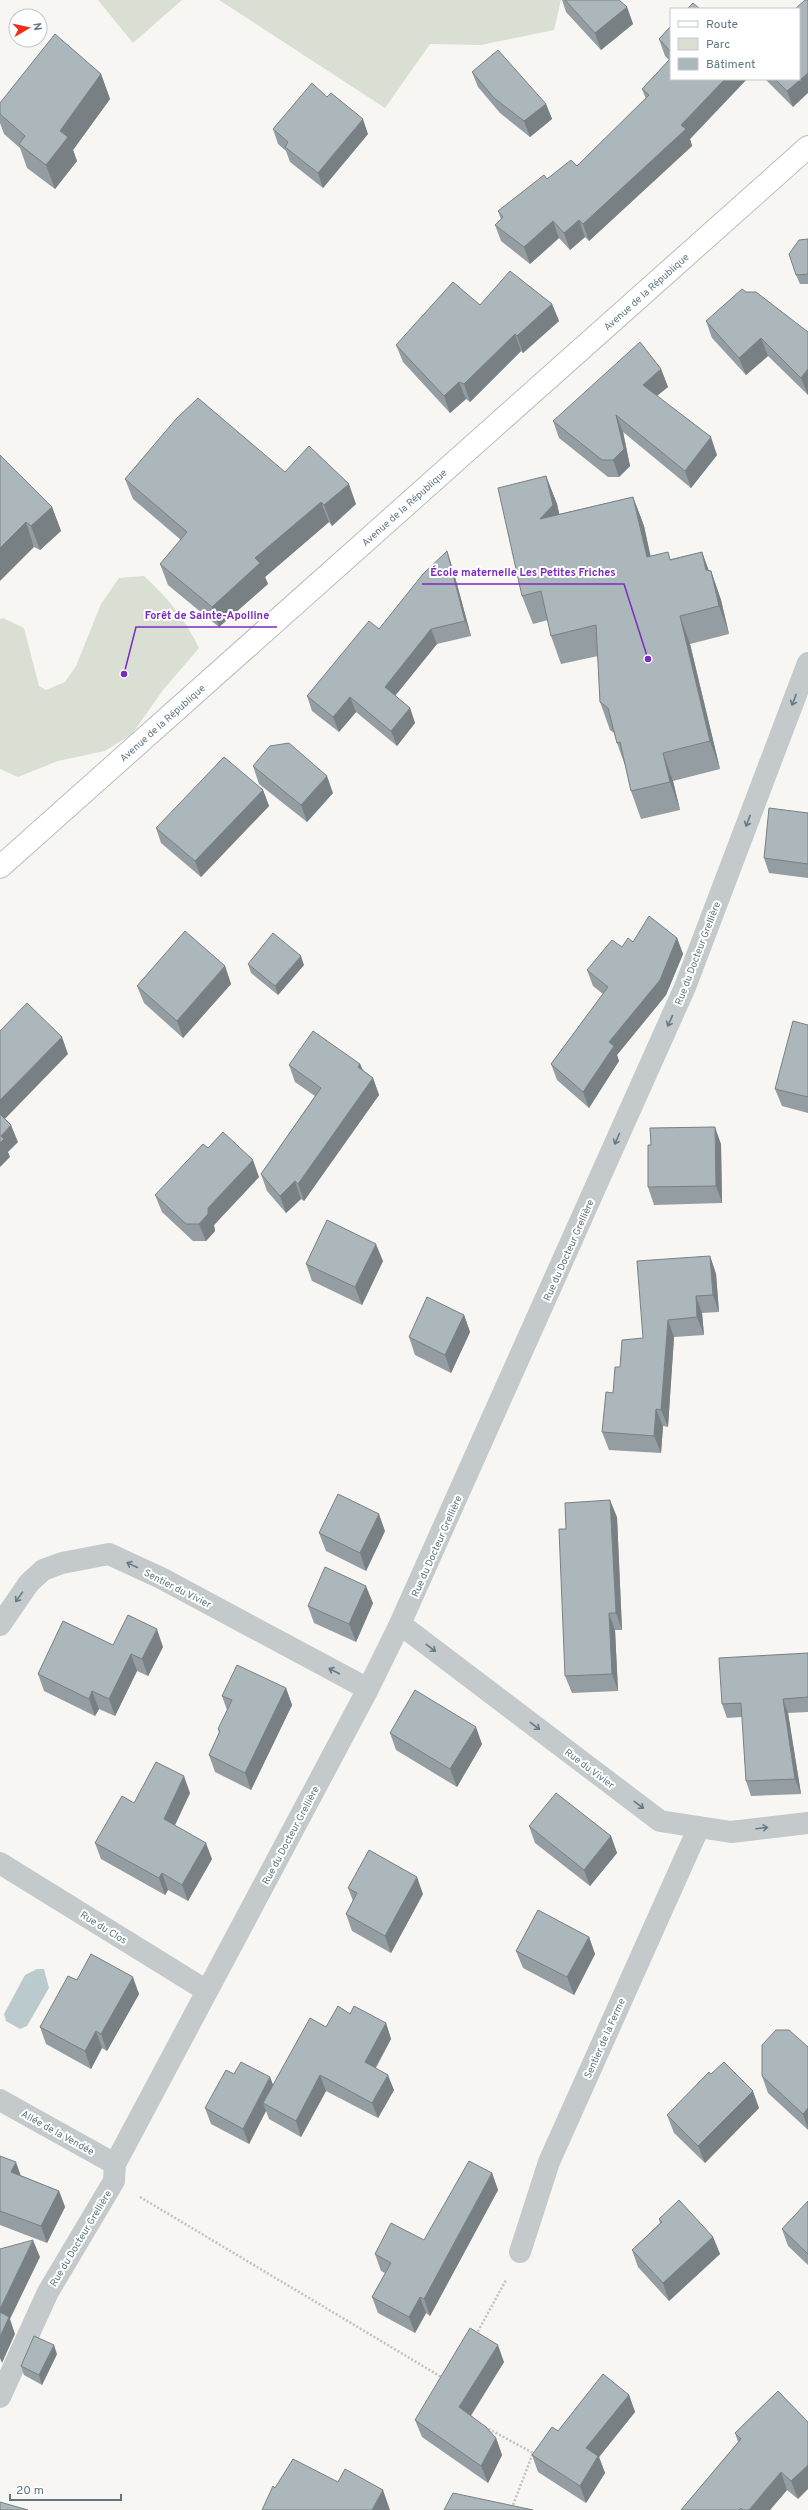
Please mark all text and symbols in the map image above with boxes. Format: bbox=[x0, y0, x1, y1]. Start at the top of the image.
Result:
north arrow bbox=[8, 8, 48, 48]
legend bbox=[670, 8, 800, 80]
text: Route bbox=[706, 17, 738, 33]
text: N bbox=[29, 22, 44, 32]
text: Parc bbox=[706, 37, 730, 53]
text: Bâtiment bbox=[706, 57, 756, 73]
street label: Avenue de la République bbox=[601, 251, 692, 334]
street label: Avenue de la République bbox=[360, 467, 450, 550]
callout: École maternelle Les Petites Friches bbox=[422, 561, 624, 584]
text: École maternelle Les Petites Friches bbox=[430, 565, 616, 580]
callout: Forêt de Sainte-Apolline bbox=[136, 604, 277, 627]
text: Forêt de Sainte-Apolline bbox=[145, 609, 269, 623]
street label: Avenue de la République bbox=[118, 682, 208, 765]
one-way arrow bbox=[790, 693, 798, 705]
one-way arrow bbox=[744, 815, 751, 828]
street label: Rue du Docteur Grellière bbox=[673, 900, 724, 1007]
one-way arrow bbox=[666, 1014, 673, 1026]
one-way arrow bbox=[613, 1133, 620, 1145]
street label: Rue du Docteur Grellière bbox=[541, 1198, 598, 1303]
street label: Rue du Docteur Grellière bbox=[409, 1494, 466, 1599]
one-way arrow bbox=[126, 1561, 138, 1568]
street label: Sentier du Vivier bbox=[141, 1567, 213, 1612]
one-way arrow bbox=[15, 1592, 23, 1603]
one-way arrow bbox=[426, 1644, 437, 1652]
one-way arrow bbox=[328, 1667, 340, 1674]
one-way arrow bbox=[530, 1722, 541, 1731]
street label: Rue du Vivier bbox=[562, 1746, 617, 1792]
street label: Rue du Docteur Grellière bbox=[260, 1784, 323, 1887]
one-way arrow bbox=[633, 1801, 644, 1809]
one-way arrow bbox=[756, 1824, 769, 1832]
street label: Rue du Clos bbox=[77, 1909, 129, 1948]
street label: Sentier de la Ferme bbox=[582, 1997, 629, 2081]
street label: Allée de la Vendée bbox=[18, 2108, 96, 2159]
street label: Rue du Docteur Grellière bbox=[47, 2188, 115, 2289]
scale bar bbox=[10, 2476, 121, 2502]
text: 20 m bbox=[16, 2483, 44, 2499]

